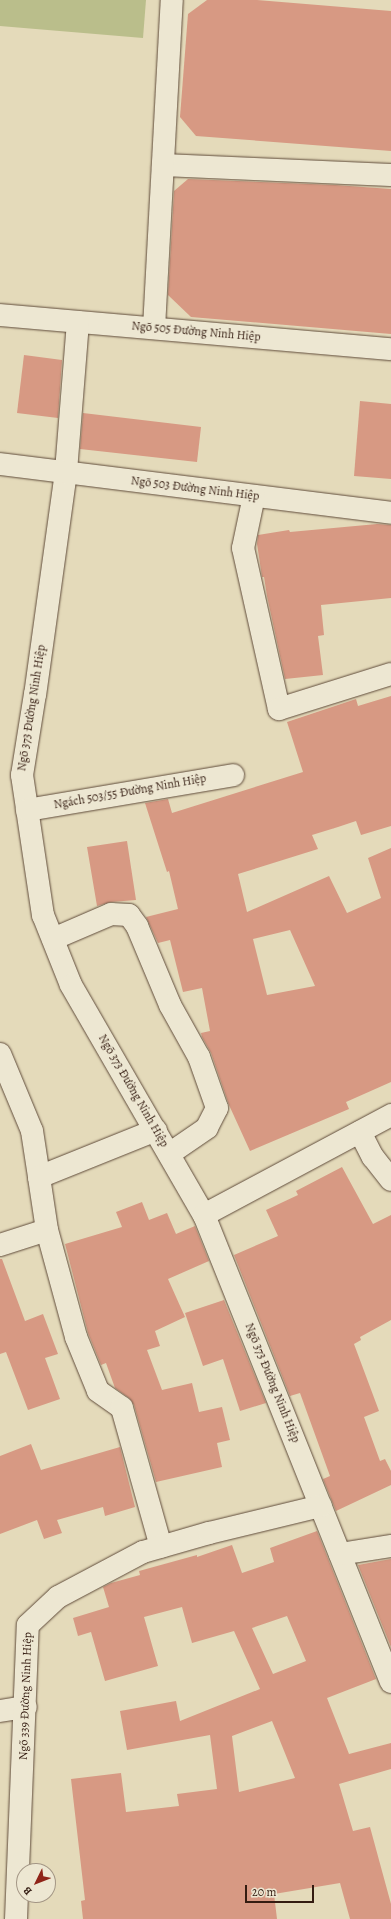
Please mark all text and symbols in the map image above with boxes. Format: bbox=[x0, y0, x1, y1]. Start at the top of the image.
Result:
street label: Ngõ 505 Đường Ninh Hiệp bbox=[131, 319, 261, 345]
street label: Ngõ 503 Đường Ninh Hiệp bbox=[130, 474, 260, 504]
street label: Ngõ 373 Đường Ninh Hiệp bbox=[15, 644, 49, 772]
street label: Ngách 503/55 Đường Ninh Hiệp bbox=[53, 771, 207, 813]
street label: Ngõ 373 Đường Ninh Hiệp bbox=[95, 1032, 171, 1150]
street label: Ngõ 373 Đường Ninh Hiệp bbox=[241, 1321, 303, 1445]
street label: Ngõ 339 Đường Ninh Hiệp bbox=[17, 1632, 35, 1760]
north arrow bbox=[16, 1863, 56, 1903]
scale bar bbox=[247, 1877, 316, 1903]
text: B bbox=[20, 1883, 35, 1898]
text: 20 m bbox=[252, 1884, 276, 1900]

